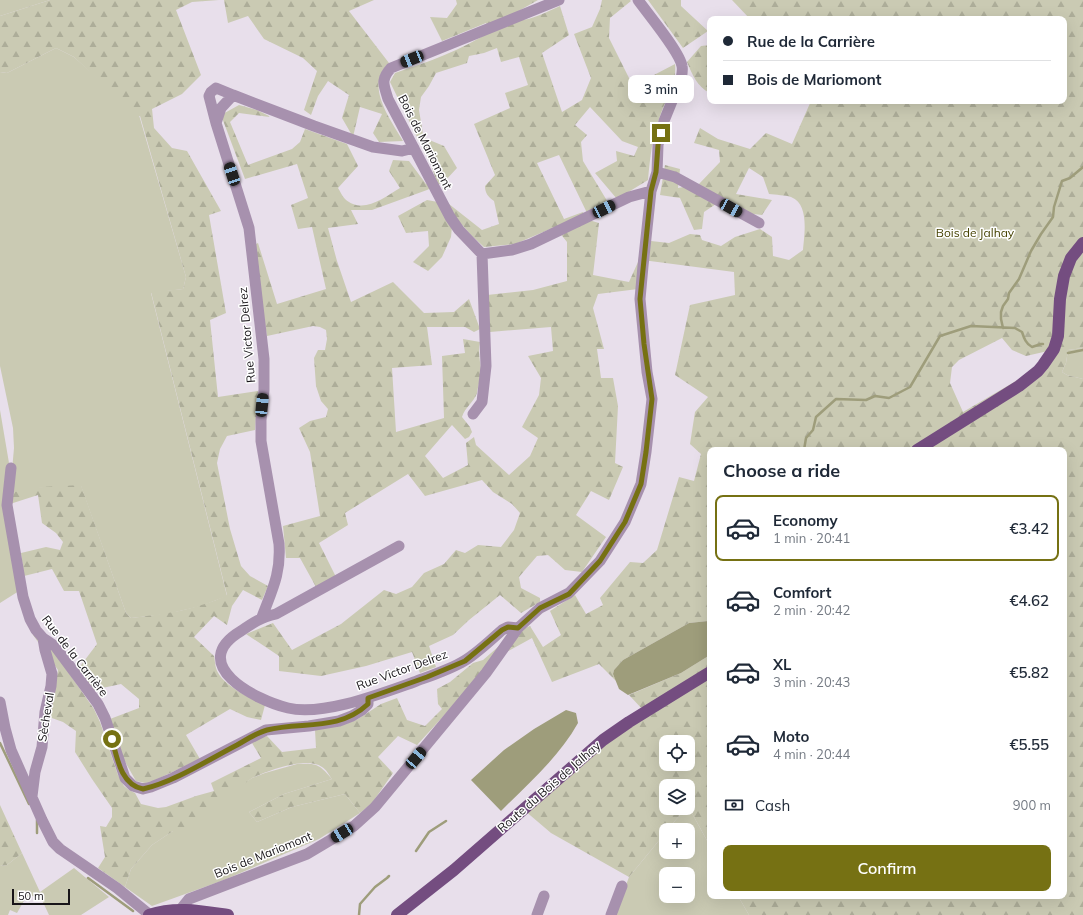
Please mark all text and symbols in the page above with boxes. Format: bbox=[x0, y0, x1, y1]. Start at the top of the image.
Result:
text: Rue de la Carrière bbox=[747, 32, 875, 51]
car bbox=[399, 49, 425, 69]
text: Bois de Mariomont bbox=[747, 70, 882, 89]
callout: 3 min bbox=[628, 75, 694, 103]
text: 3 min bbox=[644, 81, 678, 97]
street label: Bois de Mariomont bbox=[395, 92, 456, 192]
route end bbox=[652, 124, 670, 142]
car bbox=[223, 161, 241, 187]
car bbox=[718, 197, 744, 219]
car bbox=[591, 198, 617, 220]
park label: Bois de Jalhay bbox=[936, 225, 1015, 240]
street label: Rue Victor Delrez bbox=[235, 287, 258, 383]
car bbox=[255, 392, 269, 418]
text: Choose a ride bbox=[723, 459, 840, 482]
icon: car bbox=[725, 510, 761, 546]
text: Economy bbox=[773, 511, 838, 530]
text: €3.42 bbox=[1009, 519, 1049, 538]
text: 1 min · 20:41 bbox=[773, 530, 850, 546]
icon: car bbox=[725, 582, 761, 618]
text: Comfort bbox=[773, 583, 831, 602]
text: €4.62 bbox=[1009, 591, 1049, 610]
text: 2 min · 20:42 bbox=[773, 602, 850, 618]
street label: Rue de la Carrière bbox=[39, 612, 112, 699]
street label: Rue Victor Delrez bbox=[354, 646, 449, 693]
icon: car bbox=[725, 654, 761, 690]
text: XL bbox=[773, 655, 791, 674]
text: €5.82 bbox=[1009, 663, 1049, 682]
text: 3 min · 20:43 bbox=[773, 674, 850, 690]
street label: Sècheval bbox=[34, 691, 57, 743]
icon: car bbox=[725, 726, 761, 762]
text: Moto bbox=[773, 727, 809, 746]
route start bbox=[103, 730, 121, 748]
map controls bbox=[659, 735, 695, 903]
button: locate bbox=[659, 735, 695, 771]
text: €5.55 bbox=[1009, 735, 1049, 754]
street label: Route du Bois de Jalhay bbox=[494, 737, 604, 835]
car bbox=[404, 745, 428, 771]
text: 4 min · 20:44 bbox=[773, 746, 850, 762]
button: layers bbox=[659, 779, 695, 815]
icon: cash bbox=[723, 794, 745, 816]
text: Cash bbox=[755, 796, 790, 815]
text: 900 m bbox=[1013, 797, 1051, 813]
car bbox=[329, 822, 355, 844]
button: + bbox=[659, 823, 695, 859]
street label: Bois de Mariomont bbox=[212, 828, 314, 881]
button: Confirm bbox=[723, 845, 1051, 891]
button: − bbox=[659, 867, 695, 903]
scale bar bbox=[12, 887, 70, 906]
text: 50 m bbox=[18, 889, 44, 903]

